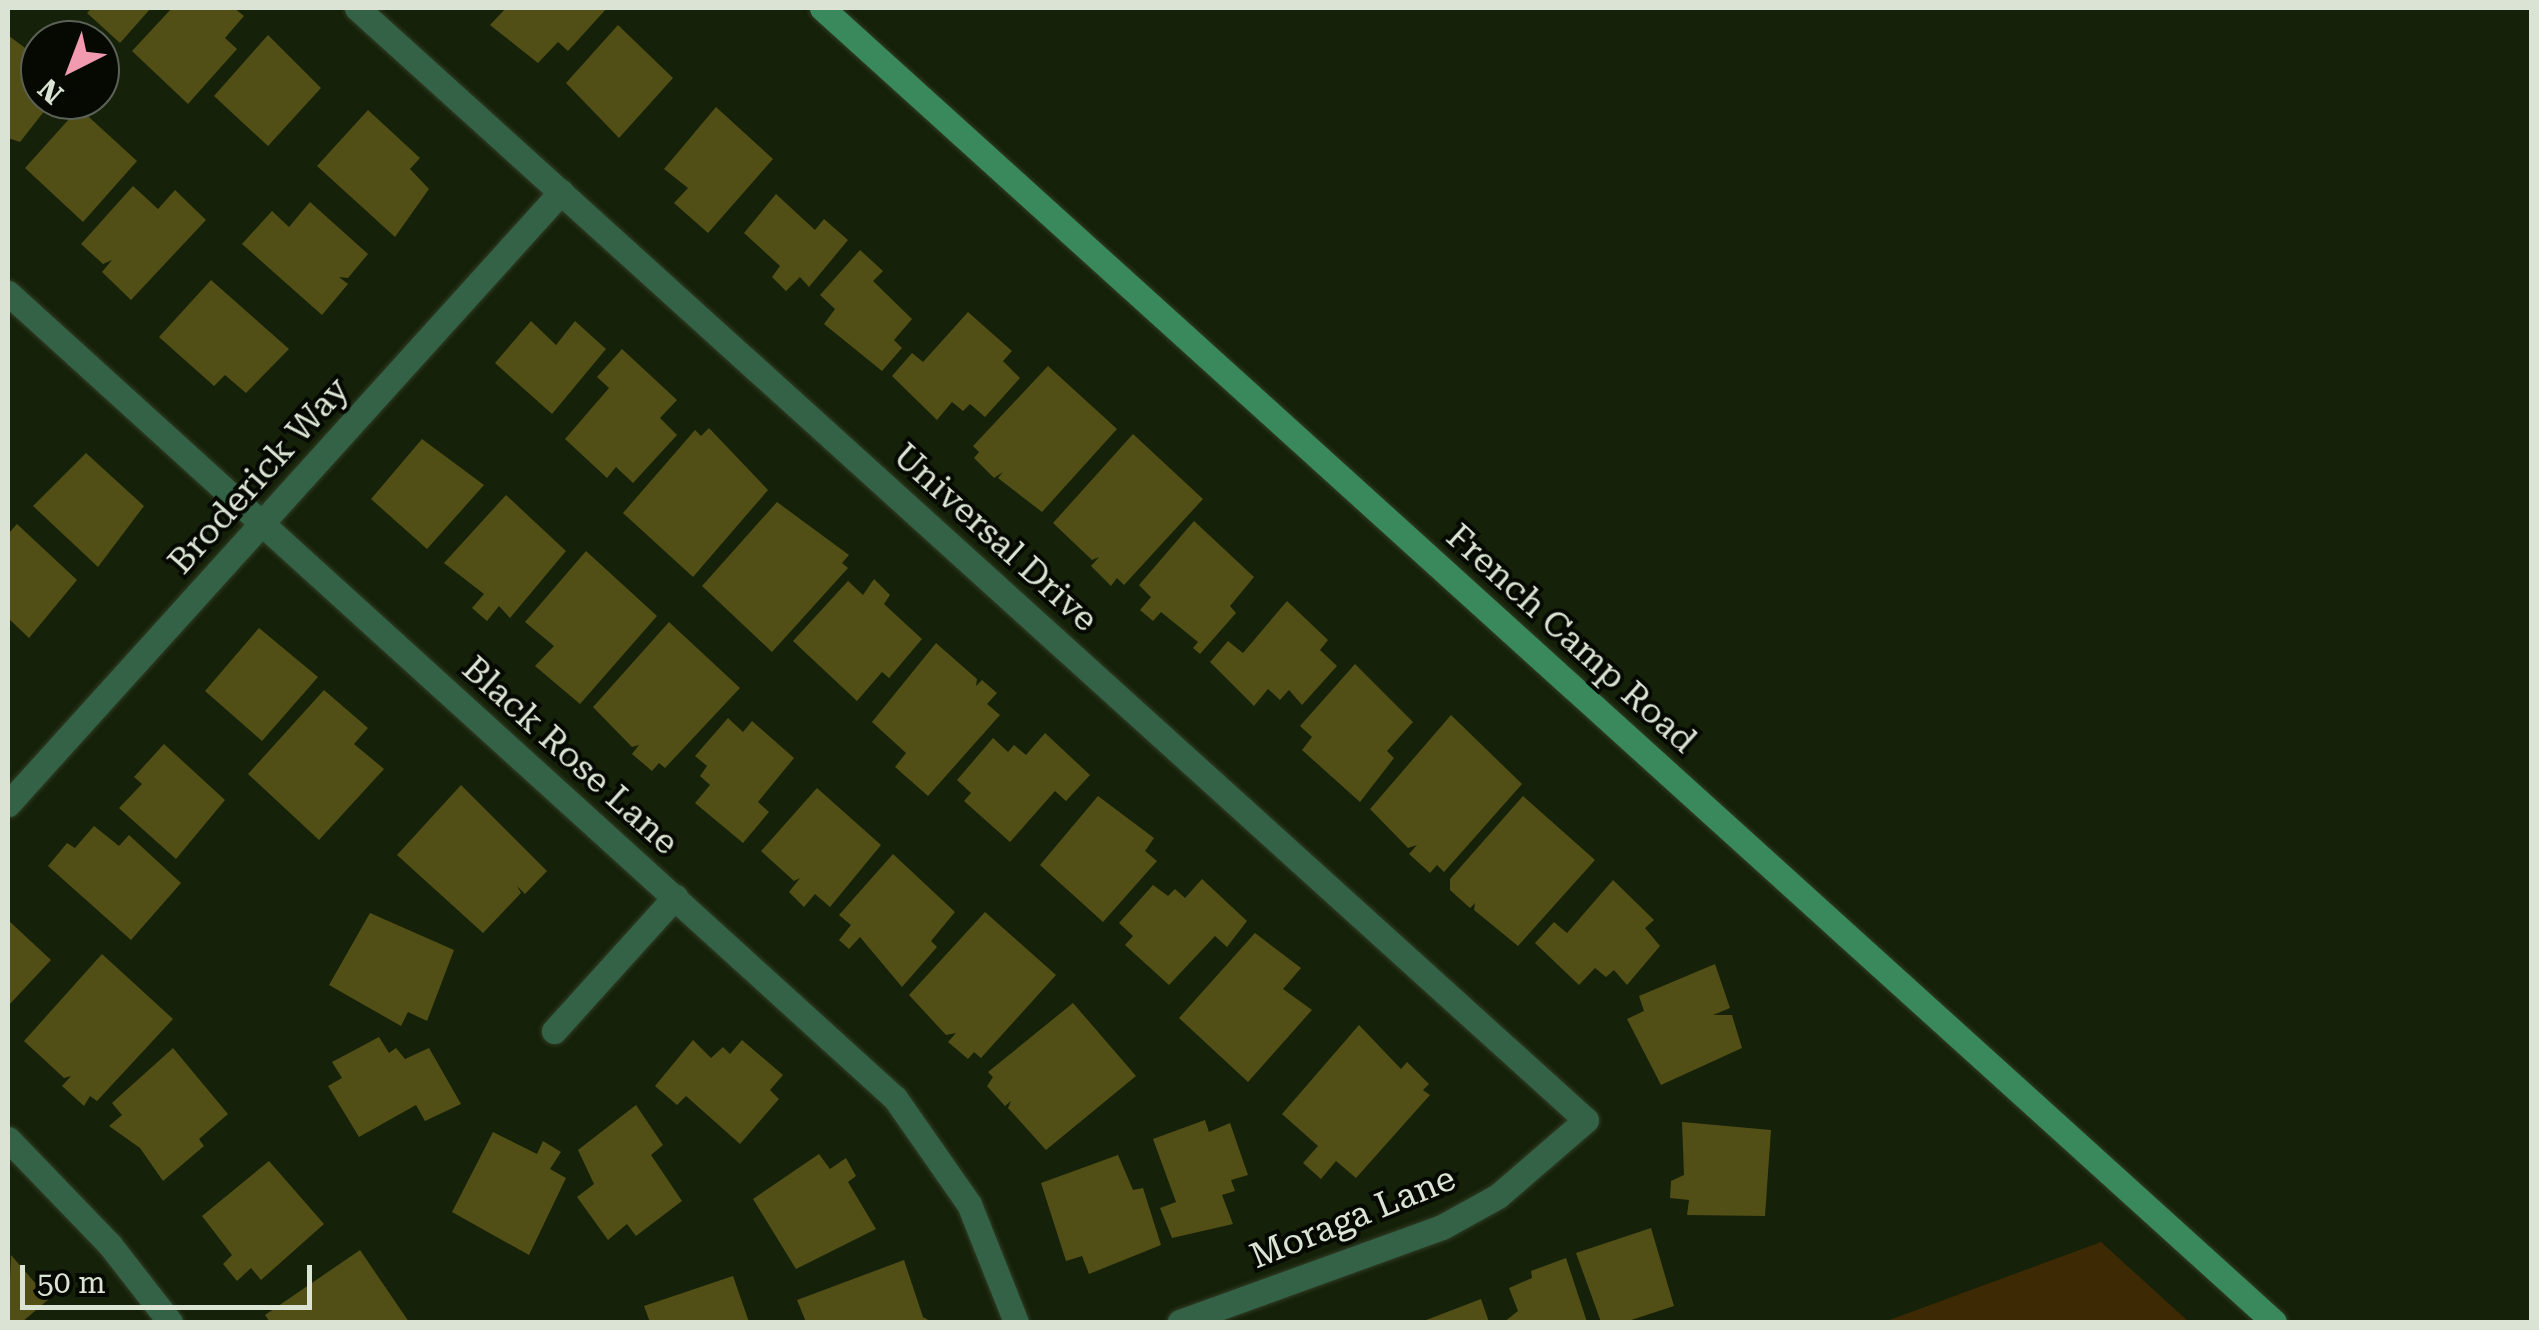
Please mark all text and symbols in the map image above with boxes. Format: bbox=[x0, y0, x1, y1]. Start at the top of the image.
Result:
north arrow bbox=[20, 20, 120, 120]
text: N bbox=[32, 72, 70, 111]
street label: Broderick Way bbox=[160, 369, 358, 583]
street label: Universal Drive bbox=[884, 435, 1106, 641]
street label: French Camp Road bbox=[1438, 516, 1704, 762]
street label: Black Rose Lane bbox=[453, 648, 687, 864]
street label: Moraga Lane bbox=[1244, 1158, 1462, 1278]
scale bar bbox=[25, 1245, 318, 1307]
text: 50 m bbox=[37, 1265, 106, 1300]

